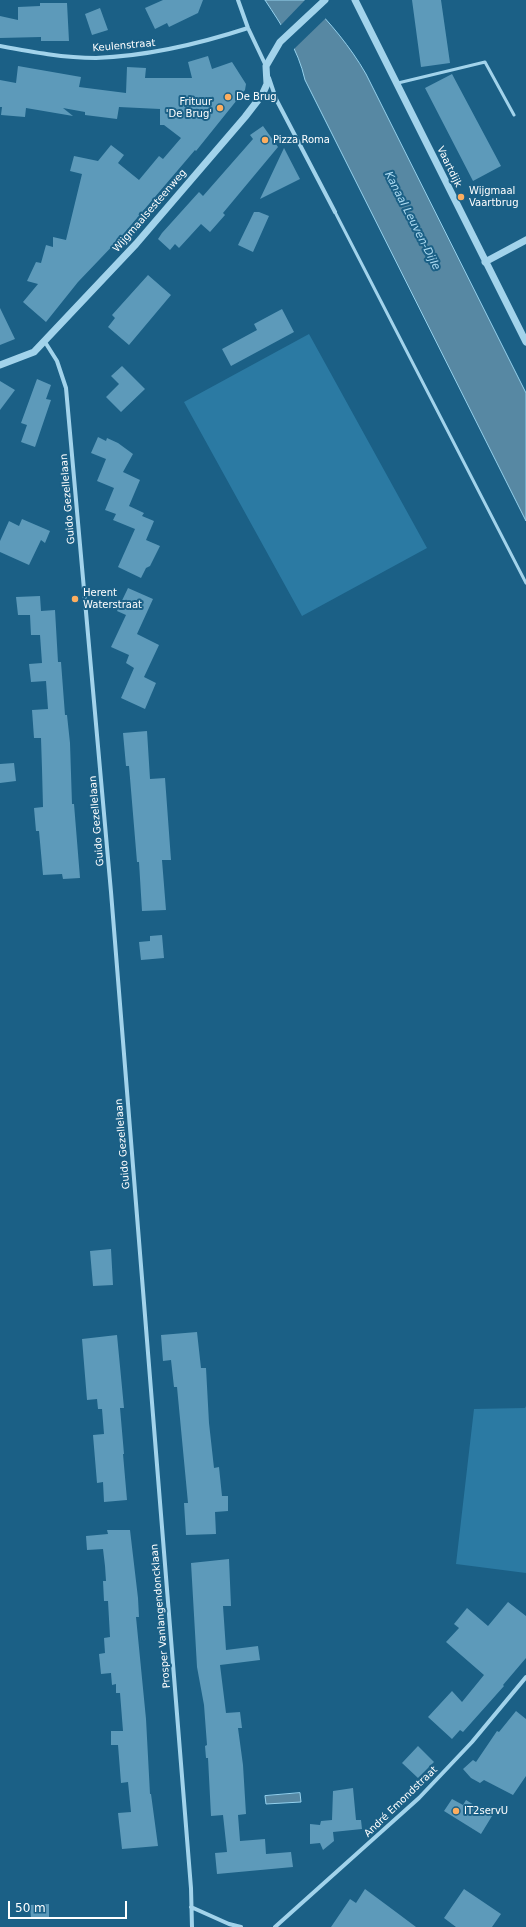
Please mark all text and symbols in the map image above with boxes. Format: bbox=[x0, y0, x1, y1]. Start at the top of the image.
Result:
street label: Keulenstraat bbox=[92, 37, 156, 55]
place label: De Brug bbox=[236, 91, 277, 103]
marker: De Brug bbox=[223, 92, 233, 102]
place label: Frituur 'De Brug' bbox=[166, 96, 212, 120]
marker: Frituur 'De Brug' bbox=[215, 103, 225, 113]
place label: Pizza Roma bbox=[273, 134, 330, 146]
marker: Pizza Roma bbox=[260, 135, 270, 145]
street label: Vaartdijk bbox=[434, 145, 464, 189]
street label: Wijgmaalsesteenweg bbox=[111, 167, 189, 255]
water label: Kanaal Leuven-Dijle bbox=[381, 169, 443, 273]
place label: Wijgmaal Vaartbrug bbox=[469, 185, 518, 208]
marker: Wijgmaal Vaartbrug bbox=[456, 192, 466, 202]
street label: Guido Gezellelaan bbox=[58, 453, 78, 545]
place label: Herent Waterstraat bbox=[83, 587, 142, 610]
marker: Herent Waterstraat bbox=[70, 594, 80, 604]
street label: Guido Gezellelaan bbox=[87, 775, 107, 867]
street label: Guido Gezellelaan bbox=[113, 1098, 133, 1190]
street label: Prosper Vanlangendoncklaan bbox=[149, 1543, 173, 1689]
street label: André Emondstraat bbox=[362, 1764, 440, 1840]
place label: IT2servU bbox=[464, 1805, 508, 1817]
marker: IT2servU bbox=[451, 1806, 461, 1816]
scale bar bbox=[10, 1893, 129, 1919]
text: 50 m bbox=[15, 1901, 46, 1915]

